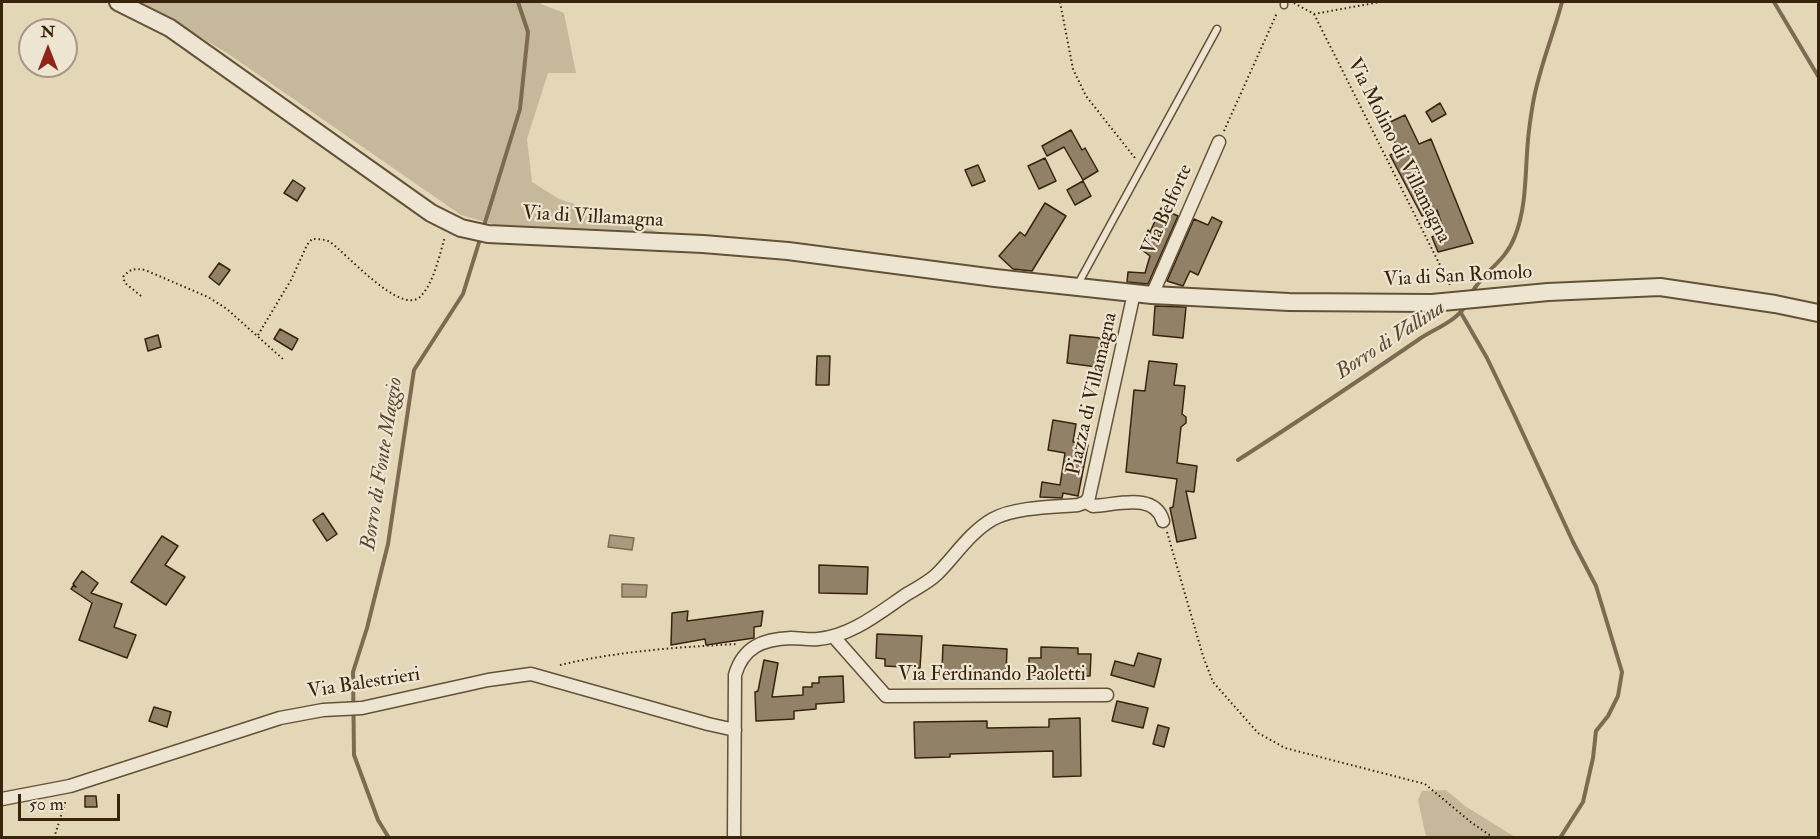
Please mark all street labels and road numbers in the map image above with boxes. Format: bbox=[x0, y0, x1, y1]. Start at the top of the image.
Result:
street label: Via Molino di Villamagna bbox=[1341, 55, 1455, 247]
street label: Via Belforte bbox=[1137, 161, 1199, 259]
street label: Via di Villamagna bbox=[522, 202, 664, 234]
street label: Via di San Romolo bbox=[1383, 261, 1533, 293]
street label: Piazza di Villamagna bbox=[1063, 310, 1123, 478]
street label: Via Balestrieri bbox=[306, 663, 422, 705]
street label: Via Ferdinando Paoletti bbox=[898, 664, 1086, 688]

